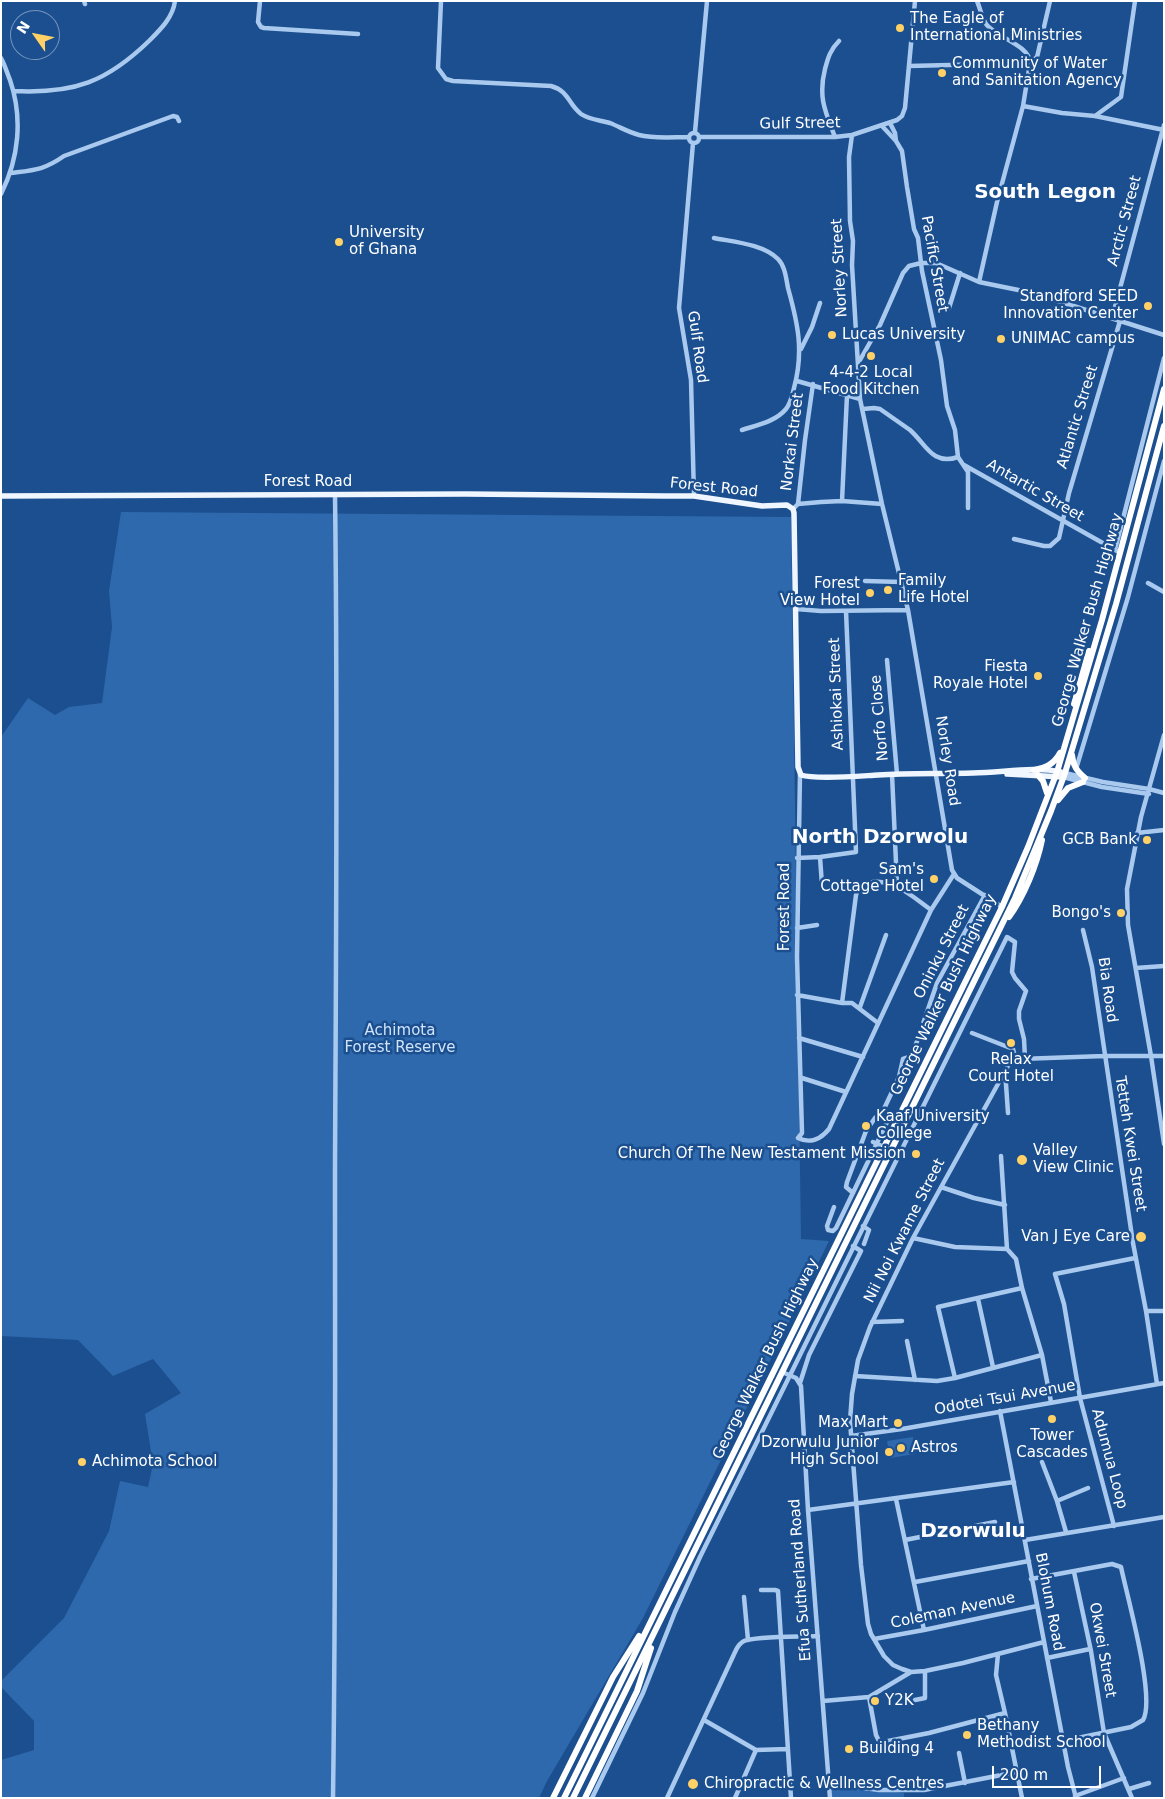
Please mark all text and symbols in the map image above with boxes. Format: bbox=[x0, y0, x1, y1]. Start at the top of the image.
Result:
north arrow bbox=[10, 10, 60, 60]
place label: The Eagle of International Ministries bbox=[910, 10, 1082, 45]
text: N bbox=[13, 18, 33, 37]
marker: The Eagle of International Ministries bbox=[894, 22, 906, 34]
place label: Community of Water and Sanitation Agency bbox=[952, 55, 1122, 90]
marker: Community of Water and Sanitation Agency bbox=[936, 67, 948, 79]
street label: Gulf Street bbox=[759, 114, 841, 134]
street label: Arctic Street bbox=[1104, 174, 1146, 268]
district label: South Legon bbox=[974, 181, 1116, 205]
street label: Pacific Street bbox=[917, 214, 951, 314]
street label: Norley Street bbox=[828, 218, 852, 318]
place label: University of Ghana bbox=[349, 224, 425, 259]
marker: University of Ghana bbox=[333, 236, 345, 248]
place label: Standford SEED Innovation Center bbox=[1003, 288, 1138, 323]
marker: Standford SEED Innovation Center bbox=[1142, 300, 1154, 312]
street label: Gulf Road bbox=[683, 310, 711, 384]
place label: Lucas University bbox=[842, 326, 965, 344]
marker: Lucas University bbox=[826, 329, 838, 341]
place label: UNIMAC campus bbox=[1011, 330, 1135, 348]
marker: UNIMAC campus bbox=[995, 333, 1007, 345]
marker: 4-4-2 Local Food Kitchen bbox=[865, 350, 877, 362]
street label: Atlantic Street bbox=[1054, 363, 1102, 471]
place label: 4-4-2 Local Food Kitchen bbox=[822, 364, 920, 399]
street label: Norkai Street bbox=[778, 392, 808, 492]
street label: Antartic Street bbox=[983, 456, 1087, 526]
street label: Forest Road bbox=[264, 473, 352, 491]
street label: Forest Road bbox=[669, 474, 759, 502]
street label: George Walker Bush Highway bbox=[1049, 511, 1127, 729]
place label: Family Life Hotel bbox=[898, 572, 970, 607]
place label: Forest View Hotel bbox=[780, 575, 860, 610]
marker: Family Life Hotel bbox=[882, 584, 894, 596]
marker: Forest View Hotel bbox=[864, 587, 876, 599]
street label: Ashiokai Street bbox=[826, 637, 848, 751]
place label: Fiesta Royale Hotel bbox=[933, 658, 1028, 693]
marker: Fiesta Royale Hotel bbox=[1032, 670, 1044, 682]
street label: Norfo Close bbox=[867, 674, 893, 762]
street label: Norley Road bbox=[931, 715, 963, 807]
district label: North Dzorwolu bbox=[792, 826, 968, 850]
place label: GCB Bank bbox=[1062, 831, 1137, 849]
marker: GCB Bank bbox=[1141, 834, 1153, 846]
place label: Sam's Cottage Hotel bbox=[820, 861, 924, 896]
street label: Forest Road bbox=[776, 863, 794, 951]
marker: Sam's Cottage Hotel bbox=[928, 873, 940, 885]
street label: George Walker Bush Highway bbox=[887, 891, 1001, 1099]
street label: Oninku Street bbox=[911, 902, 973, 1002]
place label: Bongo's bbox=[1051, 904, 1111, 922]
marker: Bongo's bbox=[1115, 907, 1127, 919]
street label: Bia Road bbox=[1093, 956, 1121, 1024]
park label: Achimota Forest Reserve bbox=[344, 1022, 456, 1057]
marker: Relax Court Hotel bbox=[1005, 1037, 1017, 1049]
place label: Relax Court Hotel bbox=[968, 1051, 1054, 1086]
street label: Tetteh Kwei Street bbox=[1110, 1075, 1150, 1213]
place label: Kaaf University College bbox=[876, 1108, 990, 1143]
marker: Kaaf University College bbox=[860, 1120, 872, 1132]
place label: Valley View Clinic bbox=[1033, 1142, 1114, 1177]
place label: Church Of The New Testament Mission bbox=[618, 1145, 906, 1163]
marker: Church Of The New Testament Mission bbox=[910, 1148, 922, 1160]
marker: Valley View Clinic bbox=[1015, 1153, 1029, 1167]
street label: Nii Noi Kwame Street bbox=[861, 1156, 949, 1306]
place label: Van J Eye Care bbox=[1021, 1228, 1130, 1246]
marker: Van J Eye Care bbox=[1134, 1230, 1148, 1244]
street label: George Walker Bush Highway bbox=[709, 1255, 823, 1463]
street label: Odotei Tsui Avenue bbox=[933, 1377, 1077, 1419]
street label: Adumua Loop bbox=[1087, 1407, 1131, 1511]
marker: Tower Cascades bbox=[1046, 1413, 1058, 1425]
place label: Max Mart bbox=[818, 1414, 888, 1432]
marker: Max Mart bbox=[892, 1417, 904, 1429]
place label: Tower Cascades bbox=[1016, 1427, 1088, 1462]
place label: Dzorwulu Junior High School bbox=[761, 1434, 879, 1469]
place label: Astros bbox=[911, 1439, 958, 1457]
marker: Astros bbox=[895, 1442, 907, 1454]
marker: Dzorwulu Junior High School bbox=[883, 1446, 895, 1458]
place label: Achimota School bbox=[92, 1453, 217, 1471]
marker: Achimota School bbox=[76, 1456, 88, 1468]
street label: Efua Sutherland Road bbox=[786, 1498, 816, 1662]
district label: Dzorwulu bbox=[920, 1520, 1026, 1544]
street label: Blohum Road bbox=[1031, 1551, 1067, 1653]
street label: Coleman Avenue bbox=[889, 1589, 1017, 1633]
street label: Okwei Street bbox=[1085, 1601, 1119, 1699]
place label: Y2K bbox=[885, 1692, 914, 1710]
marker: Y2K bbox=[869, 1695, 881, 1707]
place label: Bethany Methodist School bbox=[977, 1717, 1106, 1752]
marker: Bethany Methodist School bbox=[961, 1729, 973, 1741]
place label: Building 4 bbox=[859, 1740, 934, 1758]
marker: Building 4 bbox=[843, 1743, 855, 1755]
scale bar bbox=[995, 1756, 1104, 1788]
text: 200 m bbox=[1000, 1766, 1048, 1784]
place label: Chiropractic & Wellness Centres bbox=[704, 1775, 944, 1793]
marker: Chiropractic & Wellness Centres bbox=[686, 1777, 700, 1791]

